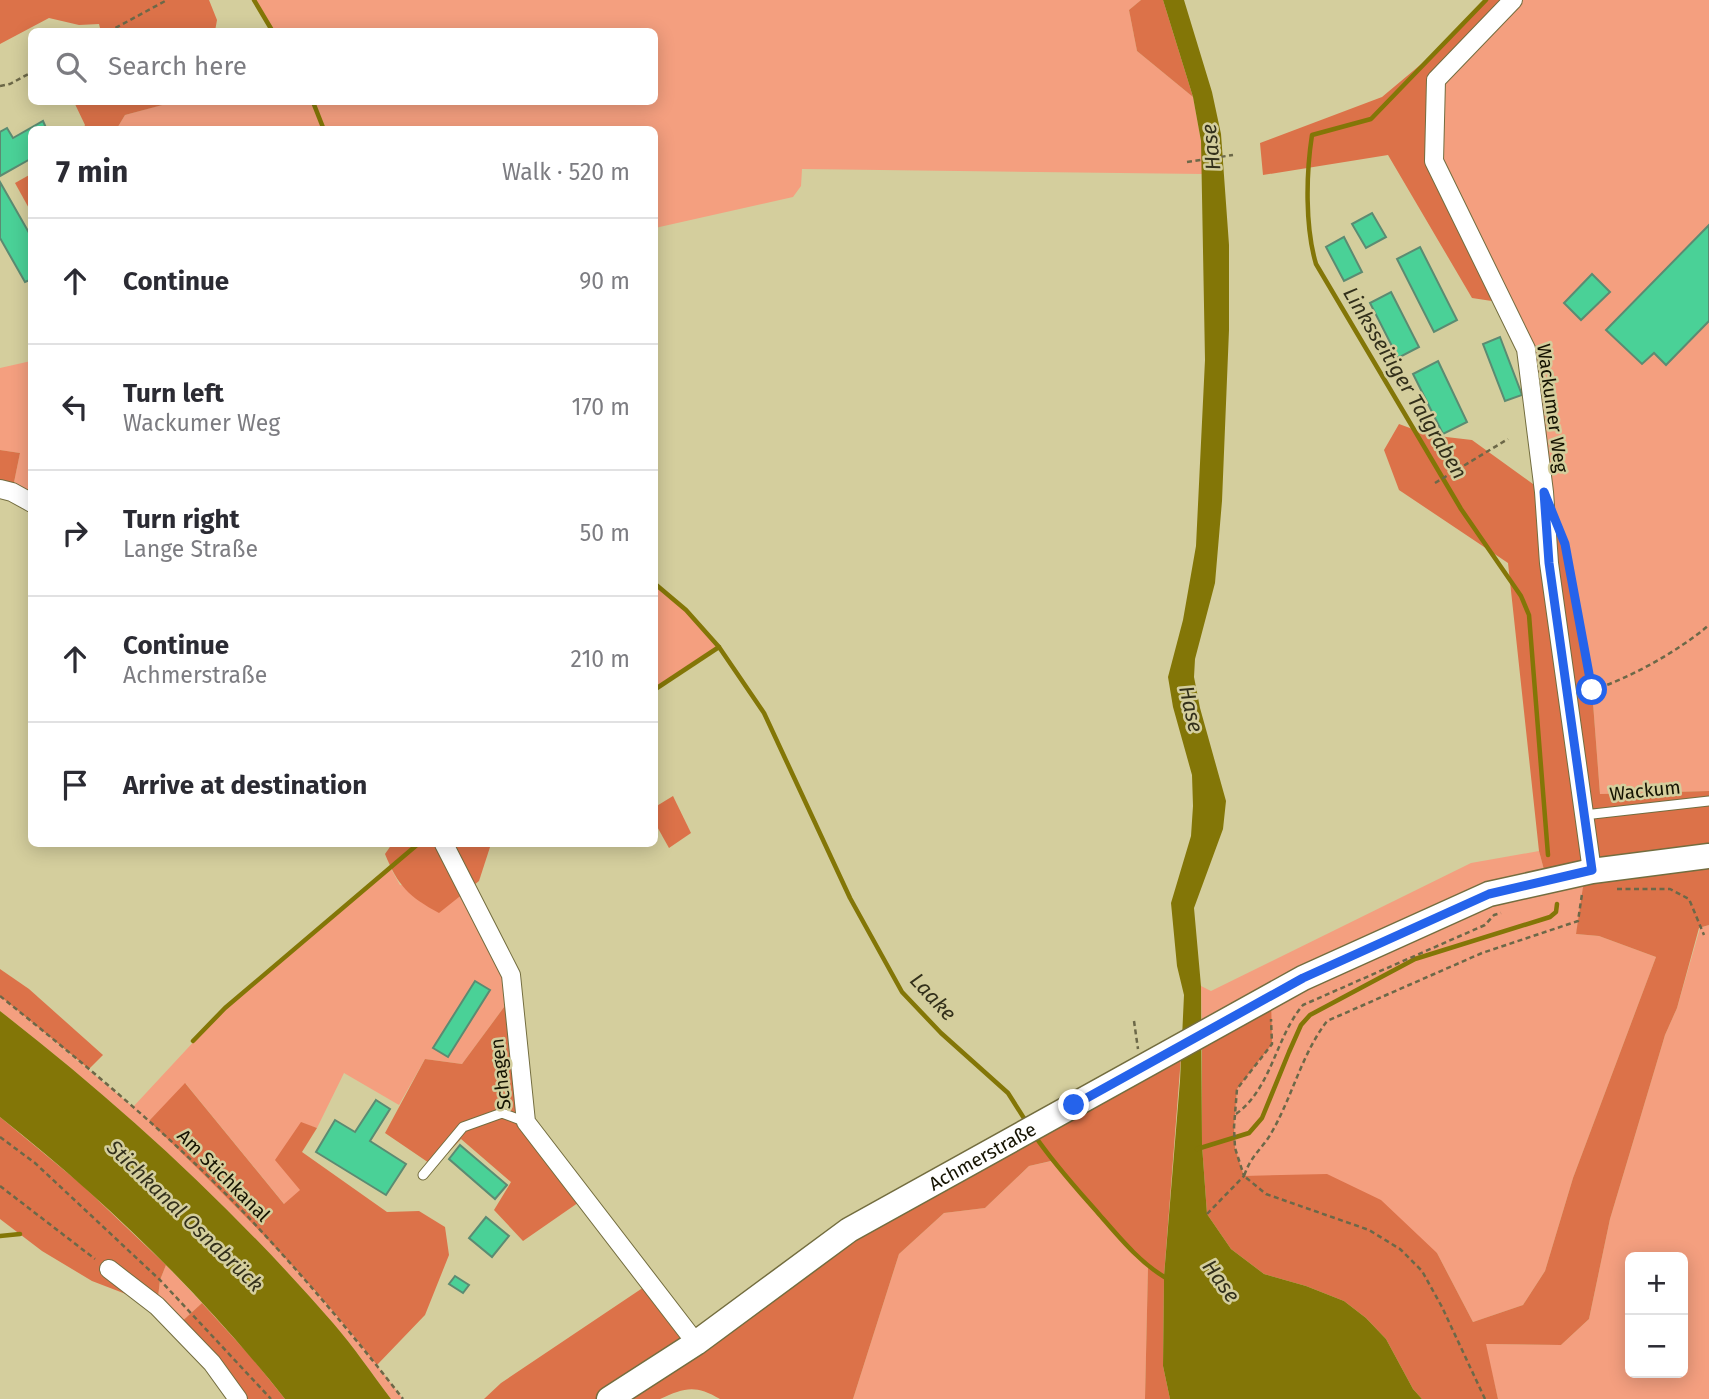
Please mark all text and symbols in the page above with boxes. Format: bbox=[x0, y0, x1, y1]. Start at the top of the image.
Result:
search box bbox=[28, 28, 658, 105]
icon: search bbox=[52, 48, 90, 86]
text: Search here bbox=[108, 51, 247, 82]
water label: Hase bbox=[1196, 122, 1226, 172]
text: 7 min bbox=[56, 154, 128, 190]
text: Walk · 520 m bbox=[502, 158, 630, 186]
icon: ahead bbox=[56, 262, 94, 300]
text: Continue bbox=[123, 266, 229, 297]
text: 90 m bbox=[579, 267, 630, 295]
water label: Linksseitiger Talgraben bbox=[1337, 282, 1473, 484]
street label: Wackumer Weg bbox=[1532, 342, 1573, 474]
text: Turn left bbox=[123, 378, 224, 409]
icon: left bbox=[56, 388, 94, 426]
text: 170 m bbox=[571, 393, 630, 421]
text: Wackumer Weg bbox=[123, 409, 280, 437]
text: Turn right bbox=[123, 504, 240, 535]
icon: right bbox=[56, 514, 94, 552]
text: 50 m bbox=[580, 519, 630, 547]
text: Lange Straße bbox=[123, 535, 258, 563]
text: Continue bbox=[123, 630, 229, 661]
icon: ahead bbox=[56, 640, 94, 678]
text: 210 m bbox=[571, 645, 630, 673]
text: Achmerstraße bbox=[123, 661, 267, 689]
route start bbox=[1576, 674, 1607, 705]
water label: Hase bbox=[1173, 683, 1209, 735]
icon: arrive bbox=[56, 766, 94, 804]
text: Arrive at destination bbox=[123, 770, 367, 801]
street label: Wackum bbox=[1608, 775, 1682, 806]
water label: Laake bbox=[904, 968, 962, 1026]
street label: Schagen bbox=[485, 1037, 516, 1111]
route end bbox=[1058, 1089, 1089, 1120]
street label: Achmerstraße bbox=[925, 1118, 1040, 1195]
street label: Am Stichkanal bbox=[173, 1124, 275, 1227]
water label: Stichkanal Osnabrück bbox=[101, 1134, 269, 1297]
map controls bbox=[1625, 1252, 1688, 1378]
button: + bbox=[1625, 1252, 1688, 1315]
water label: Hase bbox=[1197, 1254, 1245, 1308]
button: − bbox=[1625, 1315, 1688, 1378]

